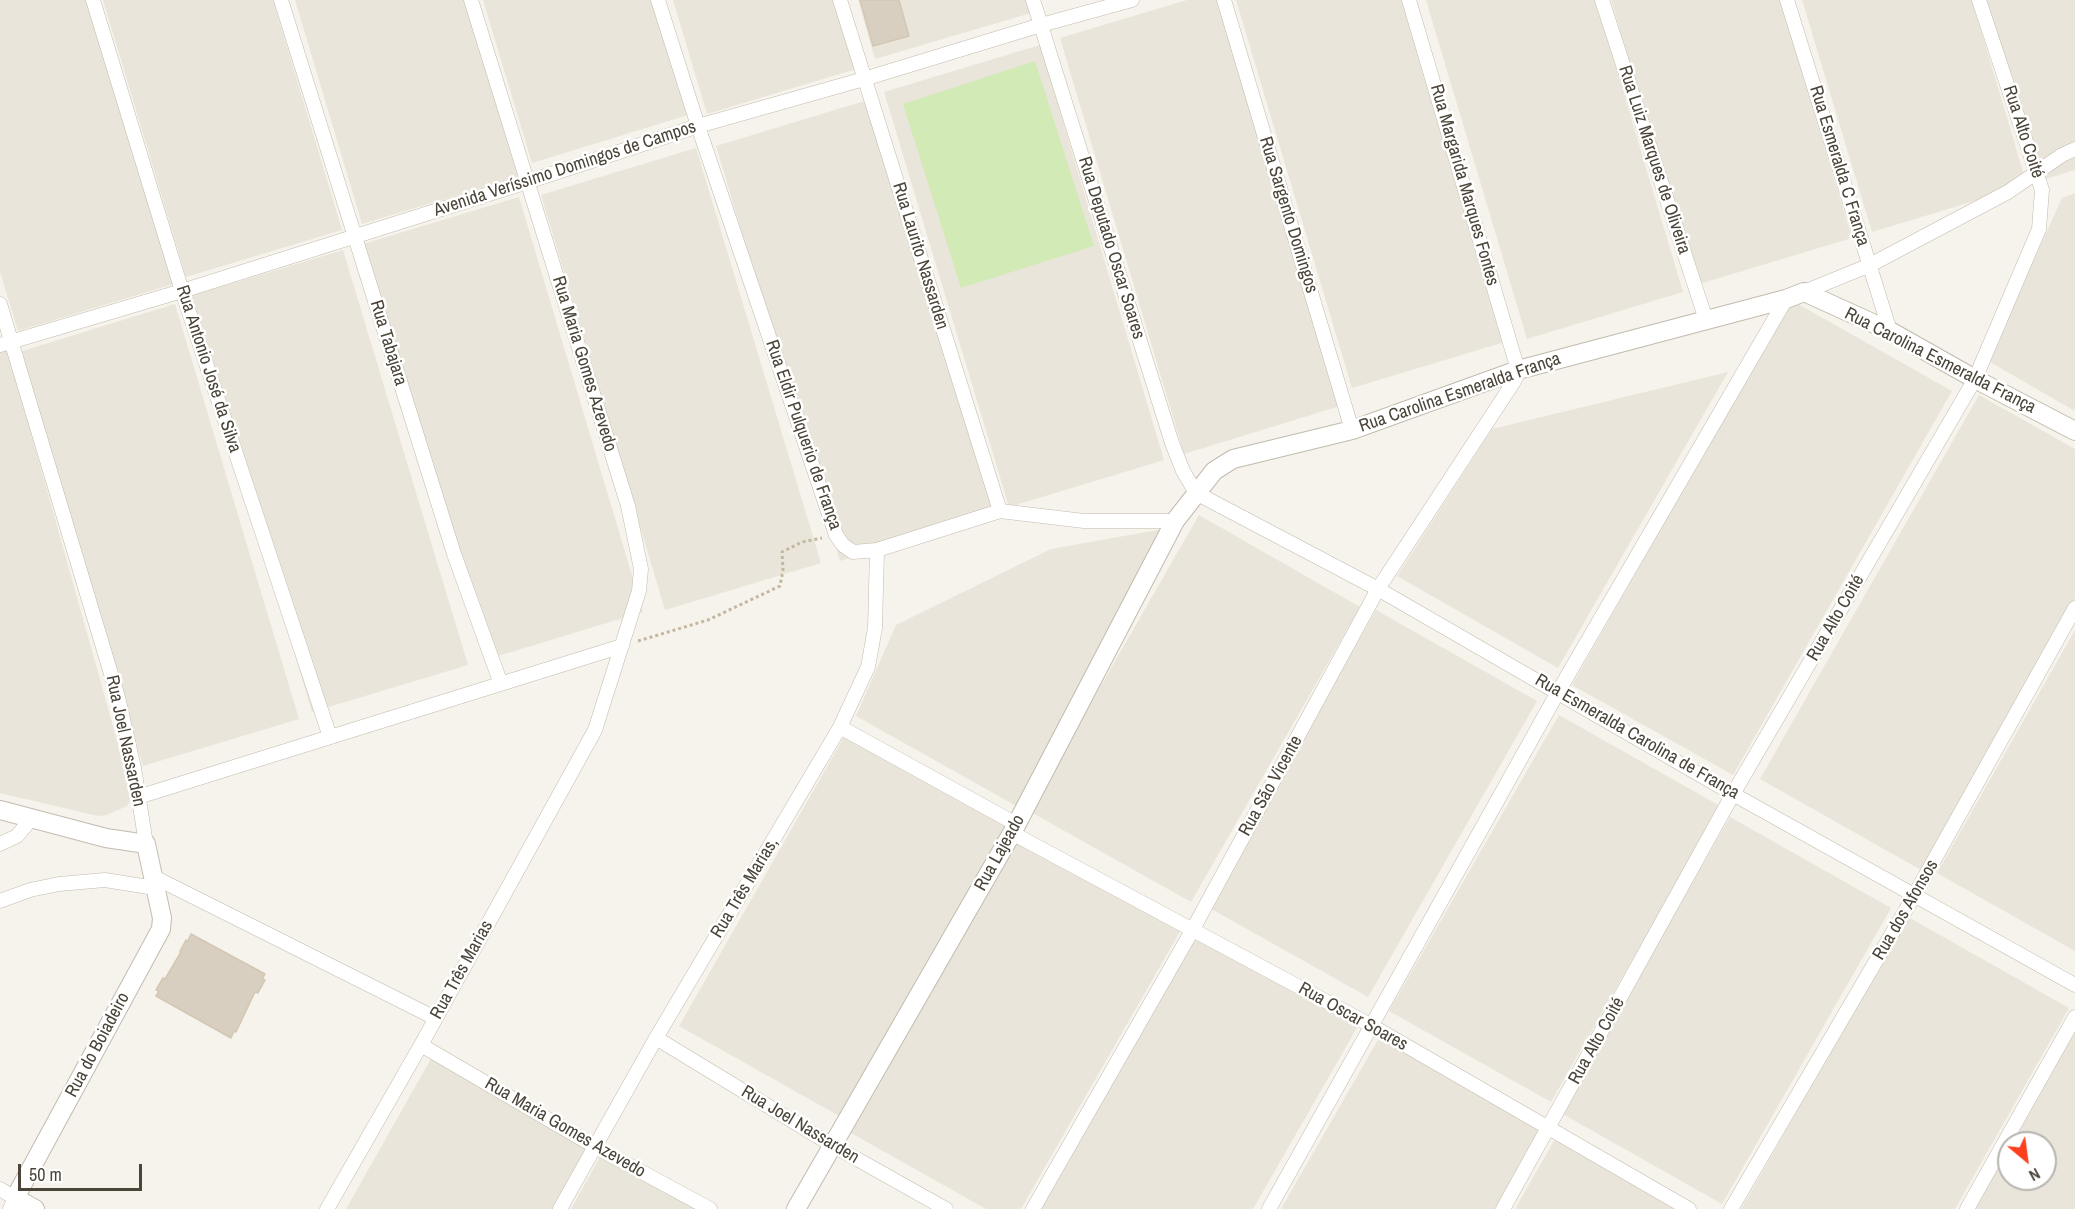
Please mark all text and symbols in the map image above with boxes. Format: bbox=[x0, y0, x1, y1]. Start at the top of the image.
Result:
street label: Rua Luiz Marques de Oliveira bbox=[1613, 63, 1695, 257]
street label: Rua Margarida Marques Fontes bbox=[1425, 82, 1503, 288]
street label: Rua Esmeralda C França bbox=[1804, 83, 1874, 249]
street label: Rua Alto Coité bbox=[1998, 83, 2048, 181]
street label: Avenida Veríssimo Domingos de Campos bbox=[431, 116, 699, 222]
street label: Rua Sargento Domingos bbox=[1254, 134, 1322, 296]
street label: Rua Deputado Oscar Soares bbox=[1073, 154, 1149, 342]
street label: Rua Laurito Nassarden bbox=[887, 180, 953, 332]
street label: Rua Maria Gomes Azevedo bbox=[547, 274, 621, 454]
street label: Rua Antonio José da Silva bbox=[171, 283, 245, 455]
street label: Rua Tabajara bbox=[365, 298, 411, 388]
street label: Rua Carolina Esmeralda França bbox=[1841, 303, 2039, 419]
street label: Rua Eldir Pulquerio de França bbox=[760, 337, 846, 533]
street label: Rua Carolina Esmeralda França bbox=[1356, 348, 1564, 438]
street label: Rua Alto Coité bbox=[1803, 571, 1869, 665]
street label: Rua Esmeralda Carolina de França bbox=[1531, 670, 1743, 804]
street label: Rua Joel Nassarden bbox=[101, 673, 149, 809]
street label: Rua São Vicente bbox=[1235, 732, 1307, 840]
street label: Rua Lajeado bbox=[970, 811, 1030, 895]
street label: Rua Três Marias, bbox=[707, 834, 783, 942]
street label: Rua dos Afonsos bbox=[1869, 856, 1943, 964]
street label: Rua Três Marias bbox=[426, 917, 498, 1023]
street label: Rua Oscar Soares bbox=[1295, 978, 1411, 1056]
street label: Rua do Boiadeiro bbox=[61, 989, 135, 1101]
street label: Rua Alto Coité bbox=[1564, 994, 1630, 1088]
street label: Rua Maria Gomes Azevedo bbox=[481, 1073, 649, 1183]
street label: Rua Joel Nassarden bbox=[737, 1081, 863, 1169]
north arrow bbox=[1997, 1131, 2057, 1191]
scale bar bbox=[21, 1152, 146, 1190]
text: 50 m bbox=[29, 1162, 62, 1187]
text: N bbox=[2025, 1163, 2044, 1187]

